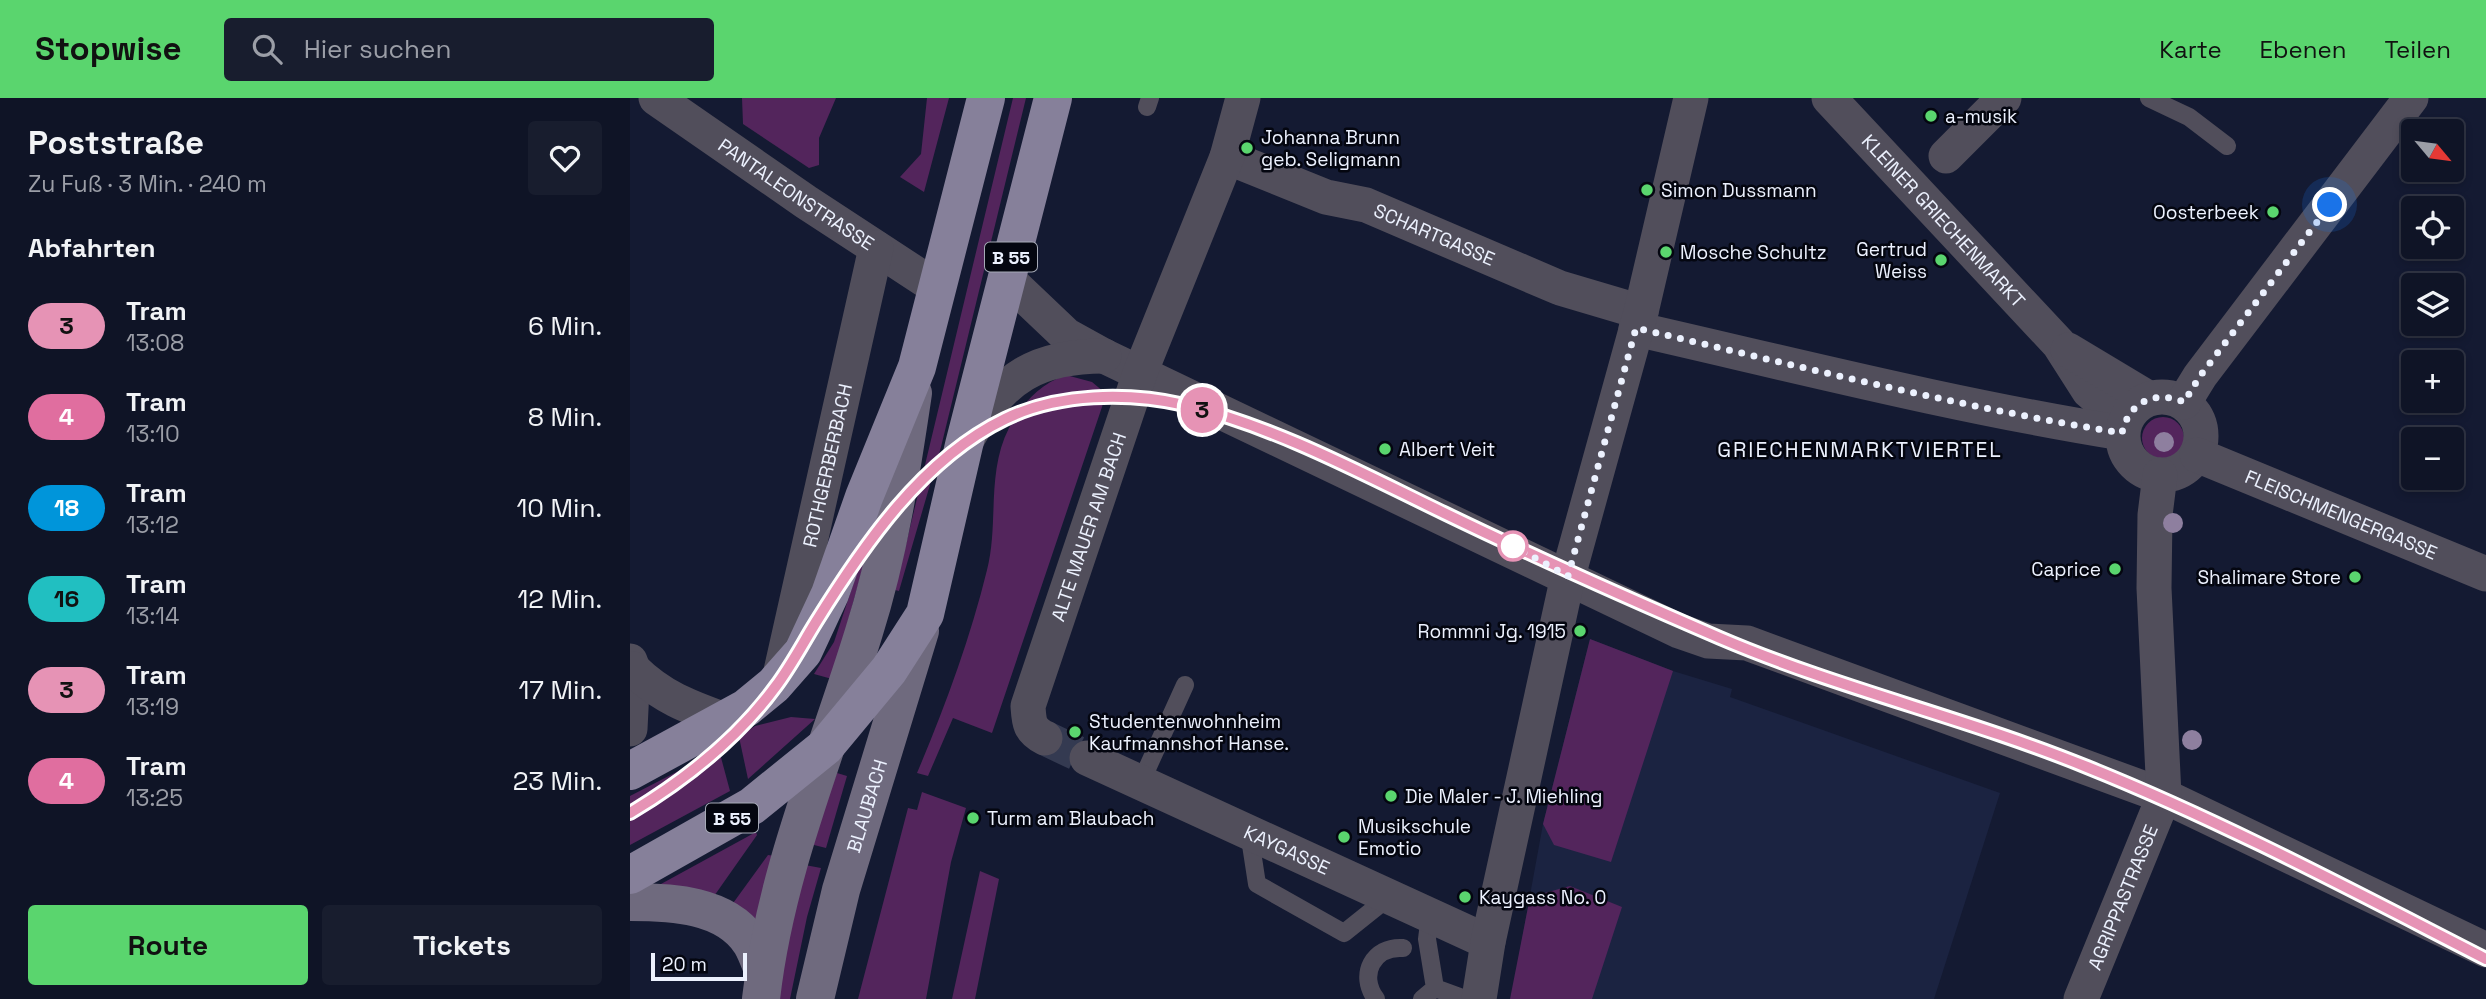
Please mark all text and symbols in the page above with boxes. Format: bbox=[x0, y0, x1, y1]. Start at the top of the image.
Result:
search box bbox=[224, 18, 714, 81]
text: Stopwise bbox=[35, 28, 182, 70]
icon: search bbox=[248, 30, 286, 68]
text: Hier suchen bbox=[304, 32, 451, 66]
text: Karte bbox=[2159, 34, 2222, 65]
text: Ebenen bbox=[2260, 34, 2346, 65]
text: Teilen bbox=[2384, 34, 2451, 65]
place label: a-musik bbox=[1945, 104, 2017, 129]
marker: a-musik bbox=[1923, 108, 1939, 124]
north arrow bbox=[2401, 119, 2464, 182]
map controls bbox=[2401, 119, 2464, 490]
button: heart bbox=[528, 121, 602, 195]
text: Poststraße bbox=[28, 122, 204, 164]
place label: Johanna Brunn geb. Seligmann bbox=[1261, 125, 1401, 172]
street label: KLEINER GRIECHENMARKT bbox=[1857, 129, 2031, 313]
street label: PANTALEONSTRASSE bbox=[713, 132, 879, 256]
marker: Johanna Brunn geb. Seligmann bbox=[1239, 140, 1255, 156]
text: Zu Fuß · 3 Min. · 240 m bbox=[28, 169, 267, 199]
place label: Simon Dussmann bbox=[1661, 178, 1817, 203]
marker: Simon Dussmann bbox=[1639, 182, 1655, 198]
your location bbox=[2312, 187, 2347, 222]
button: locate bbox=[2401, 196, 2464, 259]
street label: SCHARTGASSE bbox=[1370, 197, 1499, 271]
place label: Oosterbeek bbox=[2153, 200, 2259, 225]
marker: Oosterbeek bbox=[2265, 204, 2281, 220]
text: Abfahrten bbox=[28, 231, 156, 265]
place label: Gertrud Weiss bbox=[1856, 237, 1927, 284]
place label: Mosche Schultz bbox=[1680, 240, 1827, 265]
road number: B 55 bbox=[985, 242, 1037, 272]
marker: Mosche Schultz bbox=[1658, 244, 1674, 260]
marker: Gertrud Weiss bbox=[1933, 252, 1949, 268]
button: layers bbox=[2401, 273, 2464, 336]
text: Tram bbox=[126, 294, 187, 328]
text: 6 Min. bbox=[528, 309, 602, 343]
text: 3 bbox=[59, 310, 74, 341]
text: 13:08 bbox=[126, 328, 184, 358]
button: + bbox=[2401, 350, 2464, 413]
street label: ROTHGERBERBACH bbox=[797, 381, 858, 550]
text: Tram bbox=[126, 385, 187, 419]
line badge: 3 bbox=[1179, 387, 1225, 433]
text: 3 bbox=[1195, 394, 1209, 425]
text: 8 Min. bbox=[528, 400, 602, 434]
text: 4 bbox=[59, 401, 74, 432]
text: 13:10 bbox=[126, 419, 180, 449]
button: − bbox=[2401, 427, 2464, 490]
street label: ALTE MAUER AM BACH bbox=[1045, 429, 1132, 625]
district label: GRIECHENMARKTVIERTEL bbox=[1717, 436, 2003, 463]
place label: Albert Veit bbox=[1399, 437, 1495, 462]
marker: Albert Veit bbox=[1377, 441, 1393, 457]
street label: FLEISCHMENGERGASSE bbox=[2241, 464, 2441, 565]
text: Tram bbox=[126, 476, 187, 510]
text: 10 Min. bbox=[516, 491, 602, 525]
text: 18 bbox=[54, 492, 79, 523]
text: 13:12 bbox=[126, 510, 179, 540]
unlabelled marker bbox=[1498, 531, 1528, 561]
place label: Caprice bbox=[2031, 557, 2101, 582]
marker: Caprice bbox=[2107, 561, 2123, 577]
place label: Shalimare Store bbox=[2197, 565, 2341, 590]
text: Tram bbox=[126, 567, 187, 601]
marker: Shalimare Store bbox=[2347, 569, 2363, 585]
text: 12 Min. bbox=[517, 582, 602, 616]
text: 16 bbox=[54, 583, 79, 614]
text: 13:14 bbox=[126, 601, 179, 631]
place label: Rommni Jg. 1915 bbox=[1417, 619, 1566, 644]
marker: Rommni Jg. 1915 bbox=[1572, 623, 1588, 639]
text: Tram bbox=[126, 658, 187, 692]
text: 17 Min. bbox=[518, 673, 602, 707]
text: 3 bbox=[59, 674, 74, 705]
text: 13:19 bbox=[126, 692, 179, 722]
place label: Studentenwohnheim Kaufmannshof Hanse. bbox=[1089, 709, 1289, 756]
marker: Studentenwohnheim Kaufmannshof Hanse. bbox=[1067, 724, 1083, 740]
text: Tram bbox=[126, 749, 187, 783]
street label: BLAUBACH bbox=[841, 756, 893, 856]
text: 23 Min. bbox=[513, 764, 602, 798]
text: 4 bbox=[59, 765, 74, 796]
text: 13:25 bbox=[126, 783, 183, 813]
place label: Die Maler - J. Miehling bbox=[1405, 784, 1603, 809]
marker: Die Maler - J. Miehling bbox=[1383, 788, 1399, 804]
road number: B 55 bbox=[706, 804, 758, 832]
place label: Turm am Blaubach bbox=[987, 806, 1154, 831]
marker: Turm am Blaubach bbox=[965, 810, 981, 826]
place label: Musikschule Emotio bbox=[1358, 814, 1471, 861]
street label: KAYGASSE bbox=[1240, 819, 1334, 880]
street label: AGRIPPASTRASSE bbox=[2082, 821, 2164, 974]
marker: Musikschule Emotio bbox=[1336, 829, 1352, 845]
place label: Kaygass No. 0 bbox=[1479, 885, 1606, 910]
marker: Kaygass No. 0 bbox=[1457, 889, 1473, 905]
button: Route bbox=[28, 905, 308, 985]
button: Tickets bbox=[322, 905, 602, 985]
scale bar bbox=[651, 950, 747, 982]
text: 20 m bbox=[662, 952, 707, 977]

